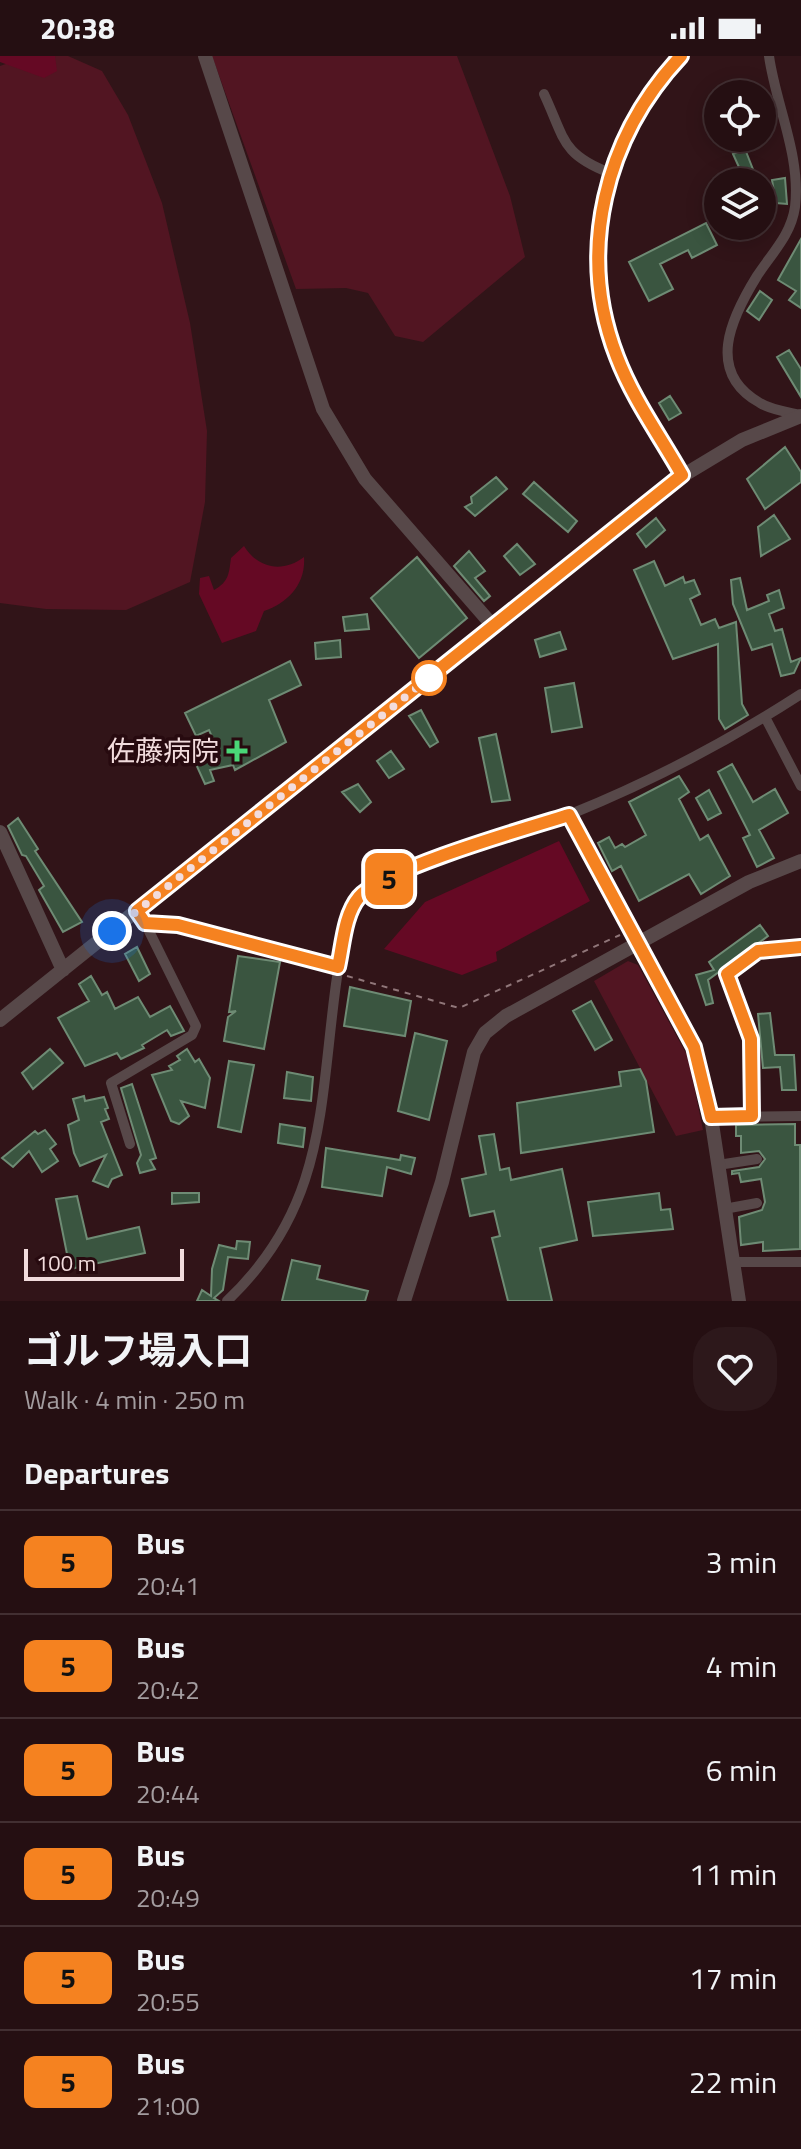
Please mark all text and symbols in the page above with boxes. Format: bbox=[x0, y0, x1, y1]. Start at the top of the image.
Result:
text: 20:38 bbox=[40, 5, 115, 51]
map controls bbox=[704, 80, 776, 240]
button: locate bbox=[704, 80, 776, 152]
button: layers bbox=[704, 168, 776, 240]
unlabelled marker bbox=[412, 661, 446, 695]
place label: 佐藤病院 bbox=[107, 729, 219, 772]
marker: 佐藤病院 bbox=[226, 740, 248, 762]
line badge: 5 bbox=[363, 853, 415, 905]
text: 5 bbox=[381, 857, 397, 900]
your location bbox=[92, 911, 132, 951]
scale bar bbox=[24, 1245, 184, 1281]
text: 100 m bbox=[36, 1246, 96, 1280]
text: ゴルフ場入口 bbox=[24, 1321, 252, 1379]
button: heart bbox=[693, 1327, 777, 1411]
text: Walk · 4 min · 250 m bbox=[24, 1380, 245, 1419]
text: Departures bbox=[24, 1450, 169, 1496]
text: Bus bbox=[136, 1520, 185, 1566]
text: 3 min bbox=[706, 1539, 777, 1585]
text: 5 bbox=[60, 1540, 76, 1583]
text: 20:41 bbox=[136, 1566, 200, 1605]
text: Bus bbox=[136, 1624, 185, 1670]
text: 4 min bbox=[706, 1643, 777, 1689]
text: 5 bbox=[60, 1644, 76, 1687]
text: 20:42 bbox=[136, 1670, 200, 1709]
text: Bus bbox=[136, 1728, 185, 1774]
text: 6 min bbox=[706, 1747, 777, 1793]
text: 5 bbox=[60, 1748, 76, 1791]
text: 20:44 bbox=[136, 1774, 200, 1813]
text: Bus bbox=[136, 1832, 185, 1878]
text: 11 min bbox=[689, 1851, 777, 1897]
text: 5 bbox=[60, 1852, 76, 1895]
text: 20:49 bbox=[136, 1878, 200, 1917]
text: Bus bbox=[136, 1936, 185, 1982]
text: 17 min bbox=[689, 1955, 777, 2001]
text: 5 bbox=[60, 1956, 76, 1999]
text: 20:55 bbox=[136, 1982, 200, 2021]
text: Bus bbox=[136, 2040, 185, 2086]
text: 22 min bbox=[689, 2059, 777, 2105]
text: 5 bbox=[60, 2060, 76, 2103]
text: 21:00 bbox=[136, 2086, 200, 2125]

